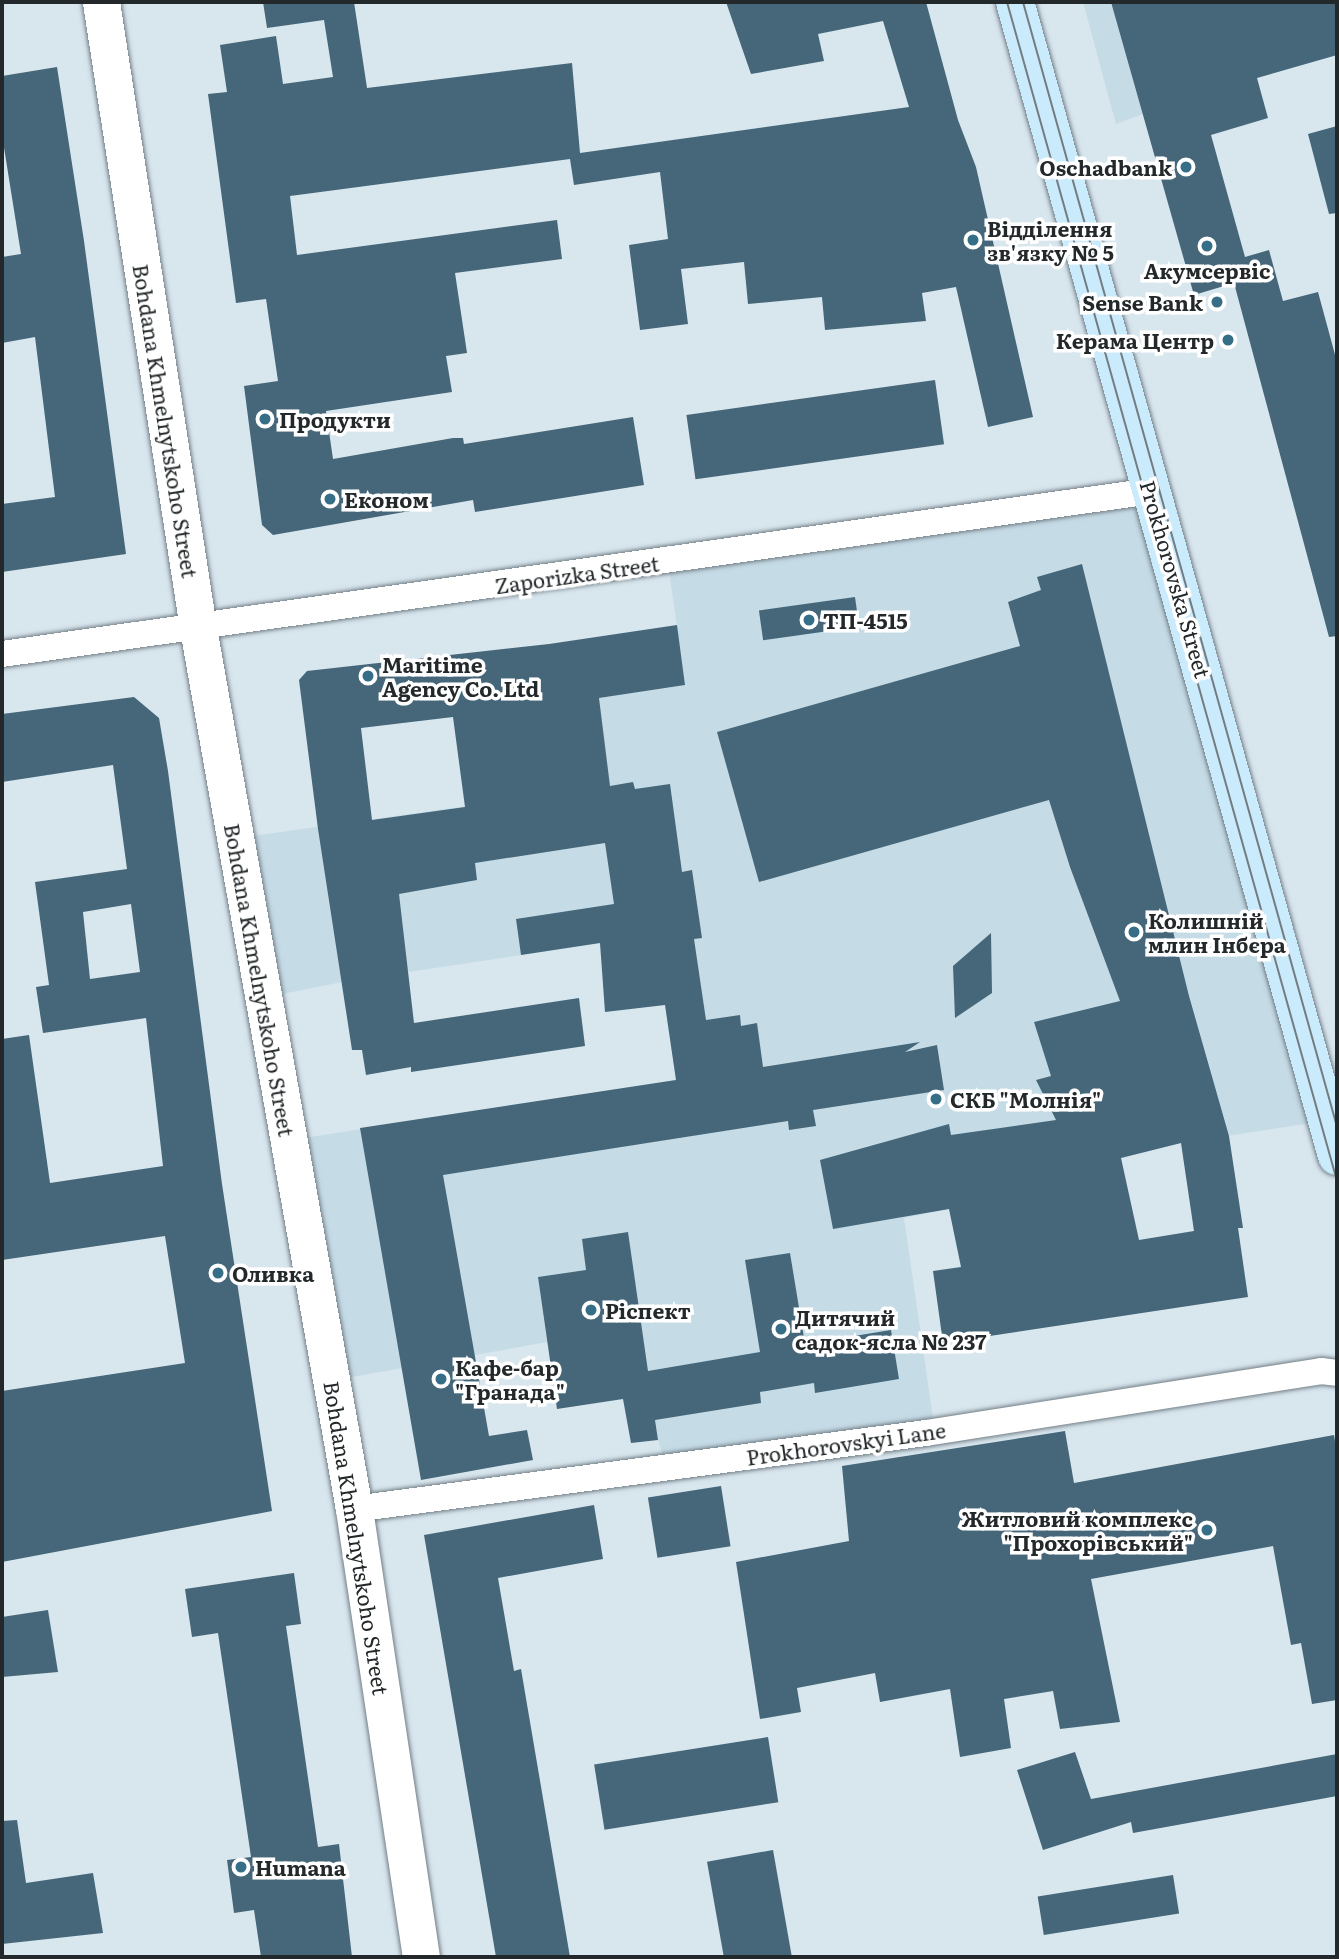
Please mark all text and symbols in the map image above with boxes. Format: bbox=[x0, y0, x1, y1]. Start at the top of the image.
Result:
place label: Oschadbank bbox=[1039, 154, 1172, 180]
marker: Oschadbank bbox=[1178, 159, 1194, 175]
place label: Відділення зв'язку № 5 bbox=[987, 215, 1114, 265]
marker: Відділення зв'язку № 5 bbox=[965, 232, 981, 248]
marker: Акумсервіс bbox=[1199, 238, 1215, 254]
place label: Акумсервіс bbox=[1144, 257, 1270, 283]
street label: Bohdana Khmelnytskoho Street bbox=[129, 262, 203, 580]
place label: Sense Bank bbox=[1082, 289, 1203, 315]
marker: Sense Bank bbox=[1209, 294, 1225, 310]
place label: Керама Центр bbox=[1056, 327, 1214, 353]
marker: Керама Центр bbox=[1220, 332, 1236, 348]
place label: Продукти bbox=[279, 406, 391, 432]
marker: Продукти bbox=[257, 411, 273, 427]
street label: Prokhorovska Street bbox=[1136, 477, 1216, 681]
place label: Економ bbox=[344, 486, 429, 512]
marker: Економ bbox=[322, 491, 338, 507]
street label: Zaporizka Street bbox=[493, 550, 661, 598]
place label: ТП-4515 bbox=[823, 607, 908, 633]
marker: ТП-4515 bbox=[801, 612, 817, 628]
place label: Maritime Agency Co. Ltd bbox=[382, 651, 539, 701]
marker: Maritime Agency Co. Ltd bbox=[360, 668, 376, 684]
street label: Bohdana Khmelnytskoho Street bbox=[220, 821, 300, 1139]
place label: Колишній млин Інбєра bbox=[1148, 907, 1286, 957]
marker: Колишній млин Інбєра bbox=[1126, 924, 1142, 940]
place label: СКБ "Молнія" bbox=[950, 1086, 1101, 1112]
marker: СКБ "Молнія" bbox=[928, 1091, 944, 1107]
place label: Оливка bbox=[232, 1260, 314, 1286]
marker: Оливка bbox=[210, 1265, 226, 1281]
place label: Ріспект bbox=[605, 1297, 691, 1323]
marker: Ріспект bbox=[583, 1302, 599, 1318]
place label: Дитячий садок-ясла № 237 bbox=[795, 1304, 986, 1354]
marker: Дитячий садок-ясла № 237 bbox=[773, 1321, 789, 1337]
place label: Кафе-бар "Гранада" bbox=[455, 1354, 565, 1404]
marker: Кафе-бар "Гранада" bbox=[433, 1371, 449, 1387]
street label: Bohdana Khmelnytskoho Street bbox=[320, 1379, 394, 1697]
street label: Prokhorovskyi Lane bbox=[745, 1417, 947, 1469]
place label: Житловий комплекс "Прохорівський" bbox=[962, 1505, 1193, 1555]
marker: Житловий комплекс "Прохорівський" bbox=[1199, 1522, 1215, 1538]
place label: Humana bbox=[255, 1854, 346, 1880]
marker: Humana bbox=[233, 1859, 249, 1875]

